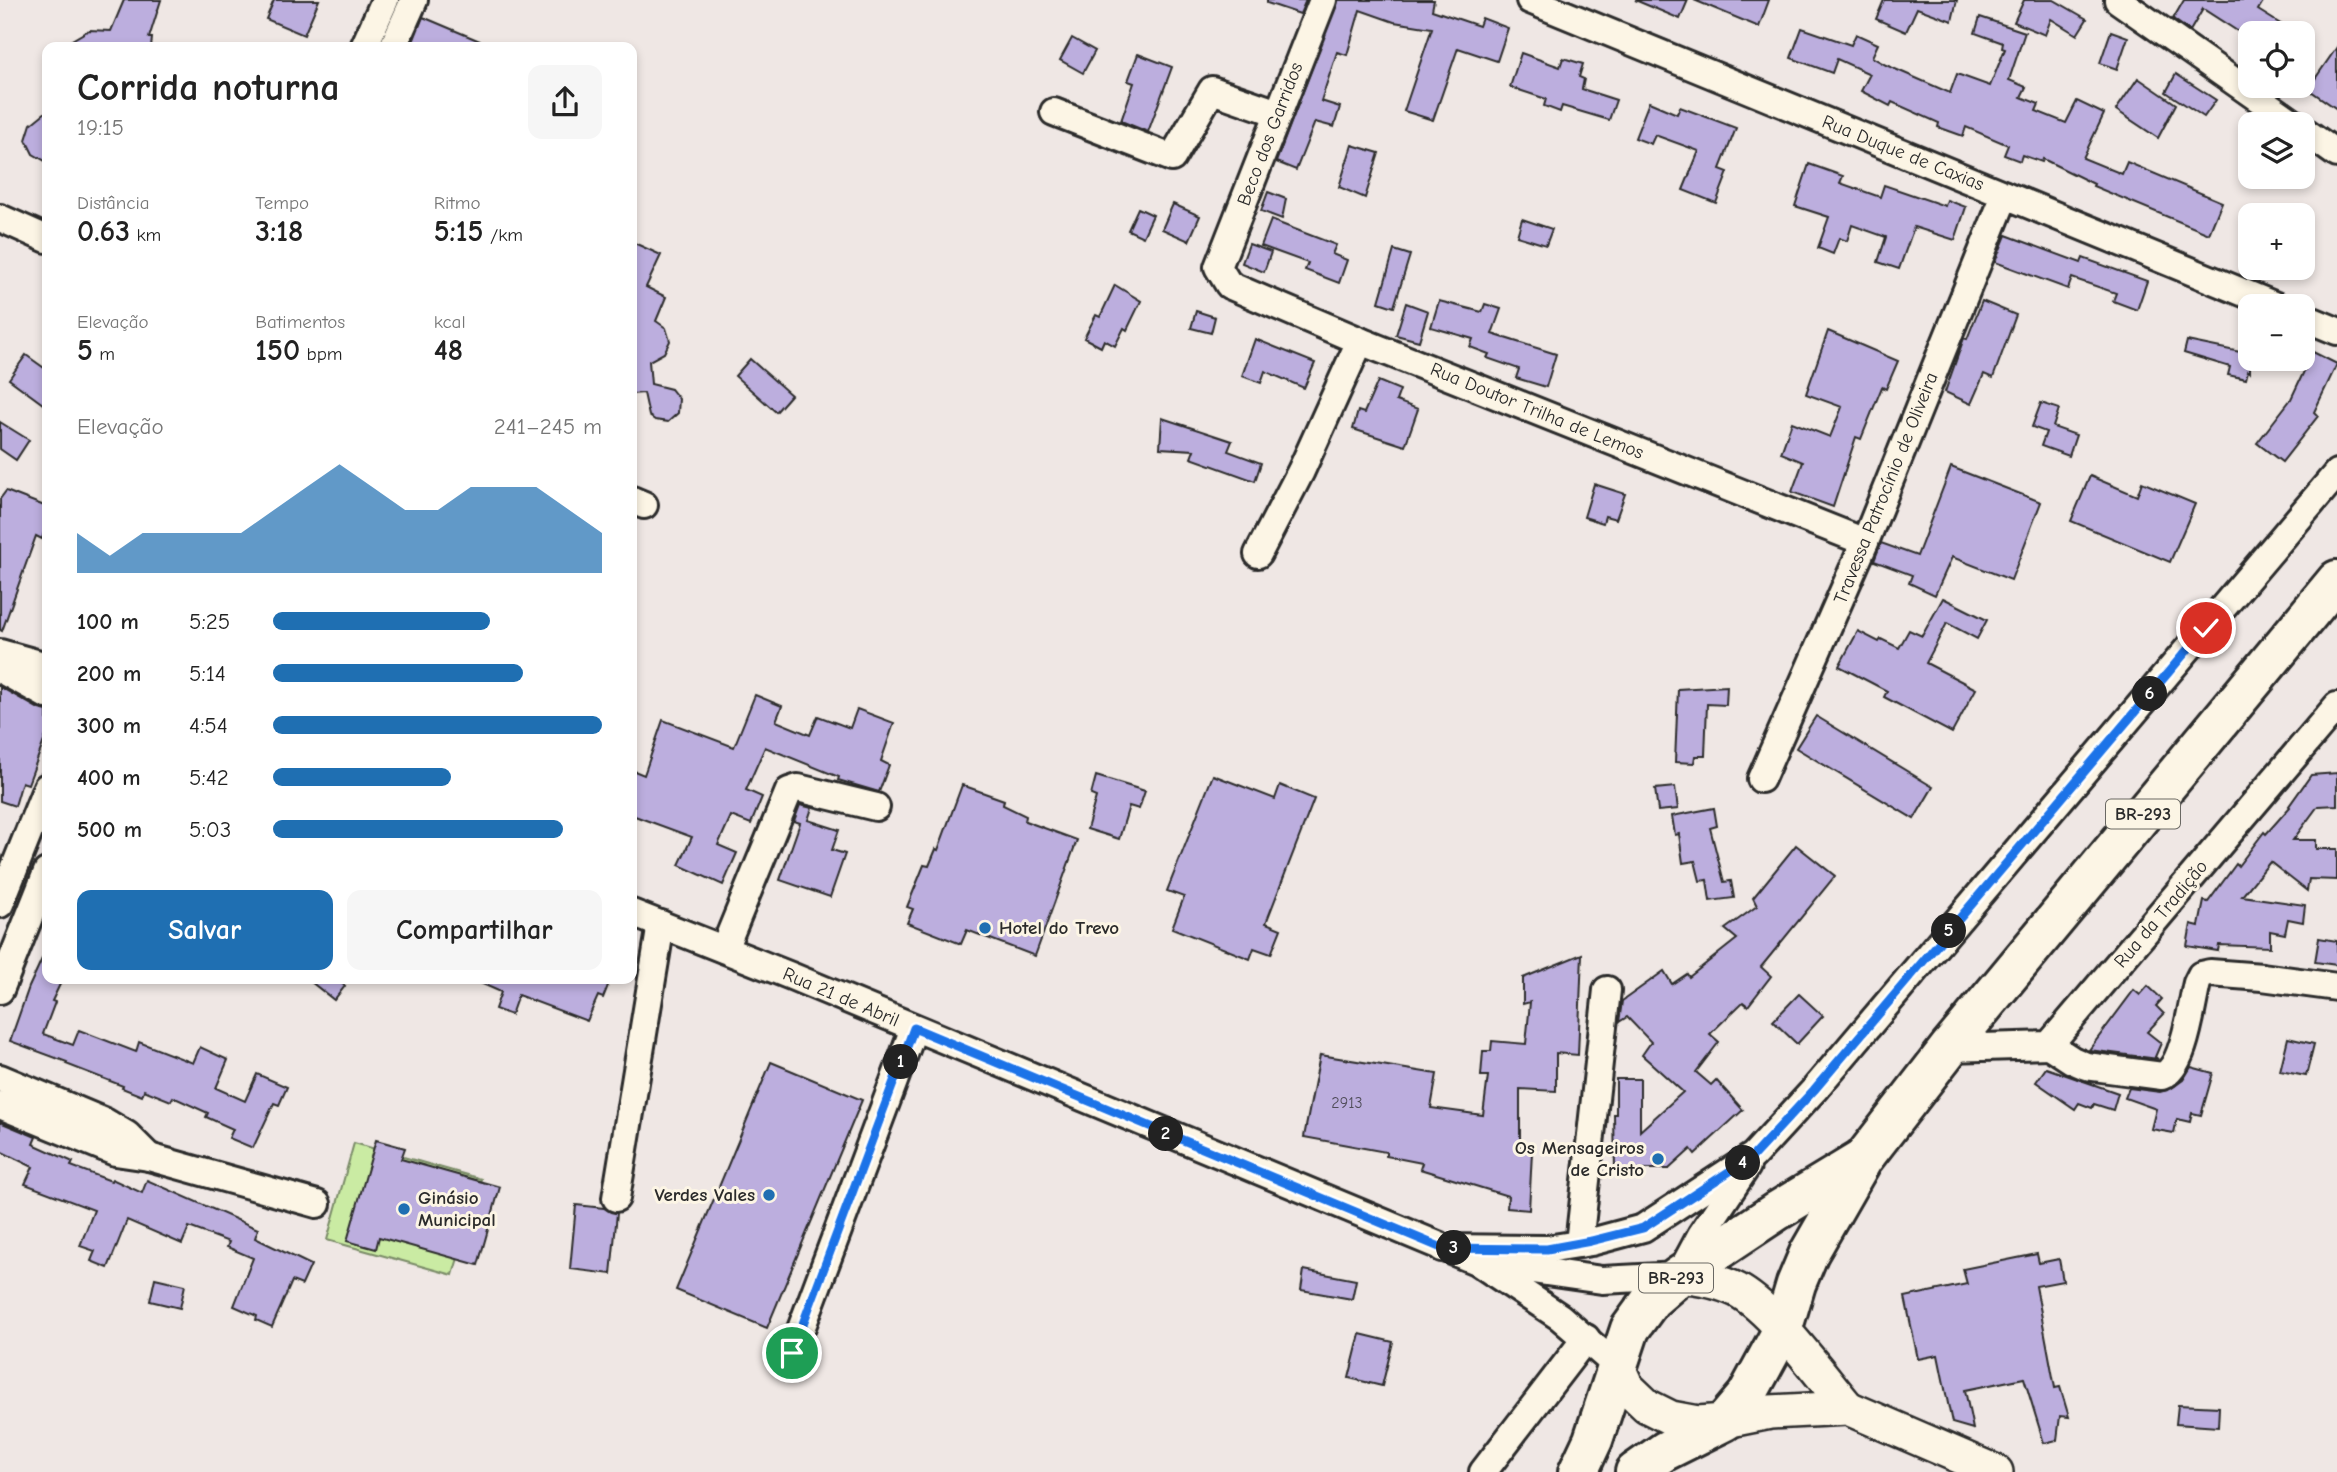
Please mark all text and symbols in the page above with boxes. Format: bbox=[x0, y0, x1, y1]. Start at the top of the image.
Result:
map controls bbox=[2238, 21, 2315, 371]
button: locate bbox=[2238, 21, 2315, 98]
street label: Beco dos Garridos bbox=[1233, 59, 1308, 209]
button: share bbox=[528, 65, 602, 139]
text: Corrida noturna bbox=[77, 66, 340, 110]
street label: Rua Duque de Caxias bbox=[1819, 110, 1987, 196]
button: layers bbox=[2238, 112, 2315, 189]
text: 19:15 bbox=[77, 114, 124, 141]
text: Distância bbox=[77, 192, 150, 214]
text: Tempo bbox=[255, 192, 309, 214]
text: Ritmo bbox=[434, 192, 481, 214]
button: + bbox=[2238, 203, 2315, 280]
text: 0.63 bbox=[77, 214, 130, 249]
text: 3:18 bbox=[255, 214, 303, 249]
text: 5:15 bbox=[434, 214, 484, 249]
text: km bbox=[130, 224, 161, 246]
text: /km bbox=[484, 224, 523, 246]
button: − bbox=[2238, 294, 2315, 371]
text: Elevação bbox=[77, 311, 149, 333]
text: Batimentos bbox=[255, 311, 345, 333]
text: kcal bbox=[434, 311, 466, 333]
text: 5 bbox=[77, 333, 93, 368]
text: 150 bbox=[255, 333, 300, 368]
text: 48 bbox=[434, 333, 463, 368]
text: m bbox=[93, 343, 115, 365]
text: bpm bbox=[300, 343, 343, 365]
street label: Rua Doutor Trilha de Lemos bbox=[1427, 358, 1647, 464]
street label: Travessa Patrocínio de Oliveira bbox=[1829, 369, 1943, 607]
text: Elevação bbox=[77, 413, 164, 440]
text: 241–245 m bbox=[494, 413, 602, 440]
pin bbox=[2176, 598, 2236, 658]
text: 100 m bbox=[77, 608, 139, 635]
text: 5:25 bbox=[189, 608, 230, 635]
icon: check bbox=[2187, 609, 2225, 647]
text: 200 m bbox=[77, 660, 141, 687]
text: 5:14 bbox=[189, 660, 226, 687]
pin: 6 bbox=[2132, 676, 2168, 712]
text: 6 bbox=[2145, 682, 2154, 704]
text: 300 m bbox=[77, 712, 141, 739]
text: 4:54 bbox=[189, 712, 228, 739]
text: 400 m bbox=[77, 764, 141, 791]
text: 5:42 bbox=[189, 764, 229, 791]
road number: BR-293 bbox=[2106, 800, 2180, 828]
text: 500 m bbox=[77, 816, 142, 843]
text: 5:03 bbox=[189, 816, 231, 843]
street label: Rua da Tradição bbox=[2110, 856, 2212, 972]
button: Salvar bbox=[77, 890, 333, 970]
button: Compartilhar bbox=[347, 890, 602, 970]
pin: 5 bbox=[1932, 914, 1966, 948]
place label: Hotel do Trevo bbox=[999, 917, 1119, 939]
text: 5 bbox=[1943, 919, 1954, 941]
marker: Hotel do Trevo bbox=[977, 920, 993, 936]
street label: Rua 21 de Abril bbox=[780, 963, 902, 1031]
pin: 1 bbox=[884, 1044, 918, 1080]
text: 1 bbox=[897, 1050, 904, 1072]
house number: 2913 bbox=[1331, 1094, 1363, 1112]
pin: 2 bbox=[1148, 1116, 1184, 1152]
text: 2 bbox=[1161, 1122, 1170, 1144]
place label: Os Mensageiros de Cristo bbox=[1515, 1137, 1644, 1181]
pin: 4 bbox=[1726, 1146, 1760, 1180]
marker: Os Mensageiros de Cristo bbox=[1650, 1151, 1666, 1167]
text: 4 bbox=[1738, 1151, 1747, 1173]
place label: Verdes Vales bbox=[654, 1184, 755, 1206]
place label: Ginásio Municipal bbox=[418, 1187, 496, 1231]
marker: Verdes Vales bbox=[761, 1187, 777, 1203]
marker: Ginásio Municipal bbox=[396, 1201, 412, 1217]
pin: 3 bbox=[1436, 1230, 1472, 1266]
text: 3 bbox=[1449, 1236, 1458, 1258]
road number: BR-293 bbox=[1639, 1264, 1713, 1293]
pin bbox=[762, 1323, 822, 1383]
icon: arrive bbox=[773, 1334, 811, 1372]

